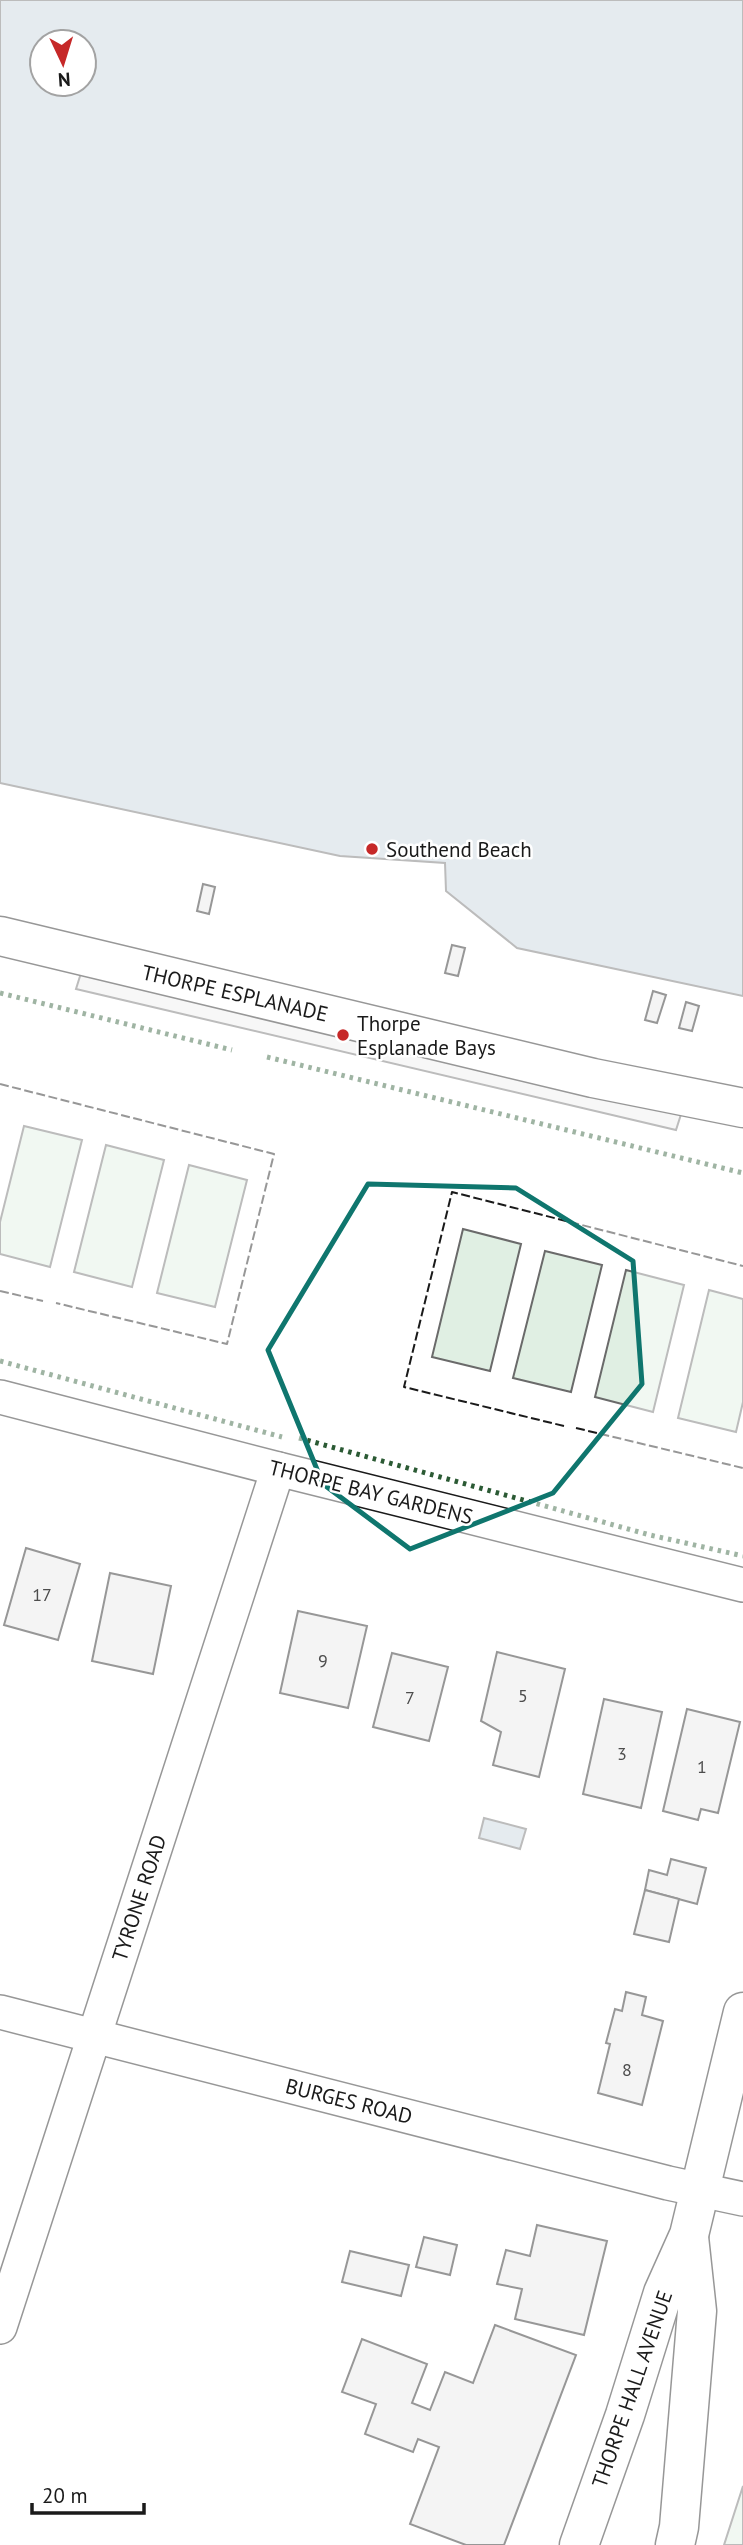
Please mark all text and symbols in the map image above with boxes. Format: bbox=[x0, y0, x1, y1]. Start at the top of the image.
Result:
north arrow bbox=[28, 28, 98, 98]
text: N bbox=[57, 68, 71, 92]
place label: Southend Beach bbox=[386, 836, 532, 863]
marker: Southend Beach bbox=[364, 841, 380, 857]
street label: THORPE ESPLANADE bbox=[139, 958, 331, 1028]
place label: Thorpe Esplanade Bays bbox=[357, 1010, 496, 1061]
marker: Thorpe Esplanade Bays bbox=[335, 1027, 351, 1043]
street label: THORPE BAY GARDENS bbox=[266, 1454, 476, 1530]
house number: 17 bbox=[32, 1583, 52, 1606]
house number: 9 bbox=[318, 1649, 328, 1672]
house number: 5 bbox=[518, 1684, 528, 1707]
house number: 7 bbox=[405, 1686, 415, 1709]
house number: 3 bbox=[617, 1742, 627, 1765]
house number: 1 bbox=[697, 1755, 707, 1778]
street label: TYRONE ROAD bbox=[106, 1831, 172, 1965]
house number: 8 bbox=[622, 2058, 632, 2081]
street label: BURGES ROAD bbox=[283, 2072, 415, 2130]
street label: THORPE HALL AVENUE bbox=[586, 2287, 678, 2491]
scale bar bbox=[32, 2472, 144, 2516]
text: 20 m bbox=[42, 2482, 88, 2509]

